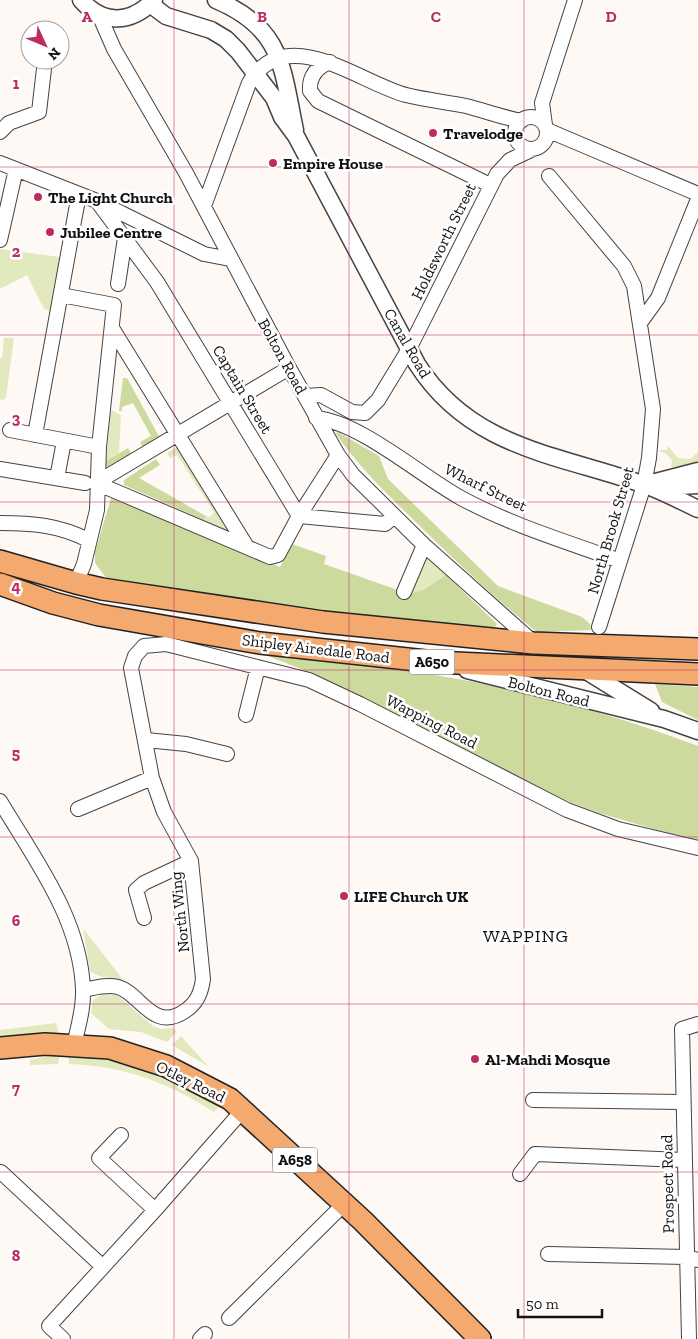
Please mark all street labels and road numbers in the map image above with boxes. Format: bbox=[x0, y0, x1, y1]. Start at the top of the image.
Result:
street label: Holdsworth Street bbox=[407, 180, 480, 303]
street label: Canal Road bbox=[380, 305, 435, 382]
street label: Bolton Road bbox=[254, 315, 311, 398]
street label: Captain Street bbox=[209, 342, 276, 437]
street label: Wharf Street bbox=[442, 459, 530, 516]
street label: North Brook Street bbox=[583, 464, 638, 596]
street label: Shipley Airedale Road bbox=[241, 630, 391, 667]
road number: A650 bbox=[410, 650, 454, 674]
street label: Bolton Road bbox=[506, 672, 592, 711]
street label: Wapping Road bbox=[383, 690, 481, 753]
street label: North Wing bbox=[166, 870, 193, 953]
street label: Otley Road bbox=[153, 1056, 229, 1107]
street label: Prospect Road bbox=[657, 1134, 678, 1234]
road number: A658 bbox=[272, 1148, 318, 1172]

